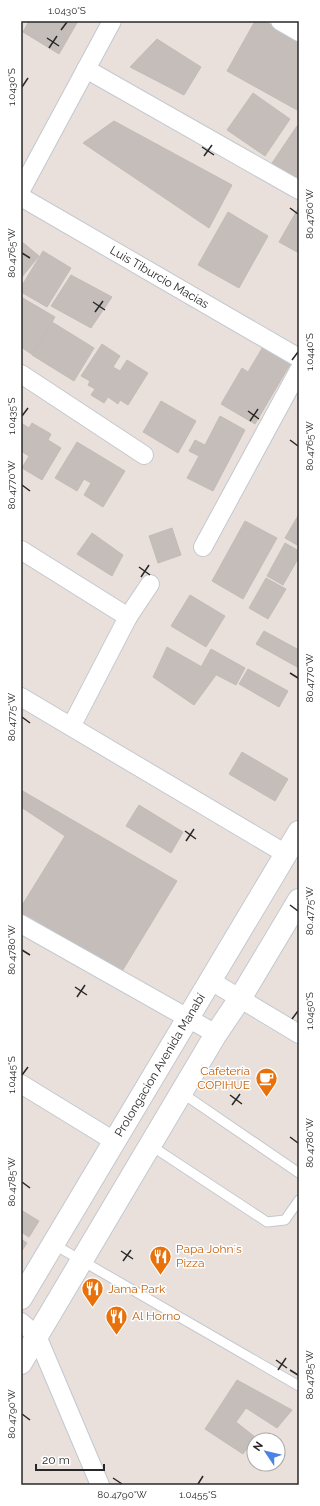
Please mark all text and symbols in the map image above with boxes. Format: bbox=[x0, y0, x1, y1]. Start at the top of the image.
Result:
text: 1.0430°S bbox=[48, 5, 86, 16]
text: 1.0430°S bbox=[6, 68, 17, 106]
text: 80.4760°W bbox=[304, 189, 315, 239]
text: 80.4765°W bbox=[6, 228, 17, 278]
street label: Luis Tiburcio Macias bbox=[108, 243, 212, 311]
text: 1.0440°S bbox=[304, 333, 315, 371]
text: 1.0435°S bbox=[6, 397, 17, 435]
text: 80.4765°W bbox=[304, 421, 315, 471]
text: 80.4770°W bbox=[6, 460, 17, 510]
text: 80.4770°W bbox=[304, 653, 315, 703]
text: 80.4775°W bbox=[6, 692, 17, 741]
text: 80.4775°W bbox=[304, 886, 315, 935]
text: 80.4780°W bbox=[6, 925, 17, 975]
street label: Prolongacion Avenida Manabí bbox=[112, 991, 208, 1139]
text: 1.0450°S bbox=[304, 992, 315, 1030]
text: 1.0445°S bbox=[6, 1056, 17, 1094]
place label: Cafetería COPIHUE bbox=[197, 1064, 250, 1092]
cafe icon: Cafetería COPIHUE bbox=[253, 1065, 279, 1098]
text: 80.4780°W bbox=[304, 1118, 315, 1168]
text: 80.4785°W bbox=[6, 1157, 17, 1207]
place label: Papa John´s Pizza bbox=[176, 1242, 242, 1270]
restaurant icon: Papa John´s Pizza bbox=[147, 1243, 173, 1276]
restaurant icon: Jama Park bbox=[80, 1276, 106, 1309]
place label: Jama Park bbox=[108, 1282, 166, 1296]
restaurant icon: Al Horno bbox=[103, 1303, 129, 1336]
place label: Al Horno bbox=[132, 1309, 180, 1323]
text: 80.4785°W bbox=[304, 1350, 315, 1400]
text: 80.4790°W bbox=[6, 1389, 17, 1439]
north arrow bbox=[246, 1432, 286, 1472]
text: N bbox=[250, 1439, 266, 1454]
scale bar bbox=[36, 1446, 104, 1472]
text: 20 m bbox=[42, 1453, 70, 1467]
text: 80.4790°W bbox=[97, 1489, 147, 1500]
text: 1.0455°S bbox=[179, 1489, 217, 1500]

